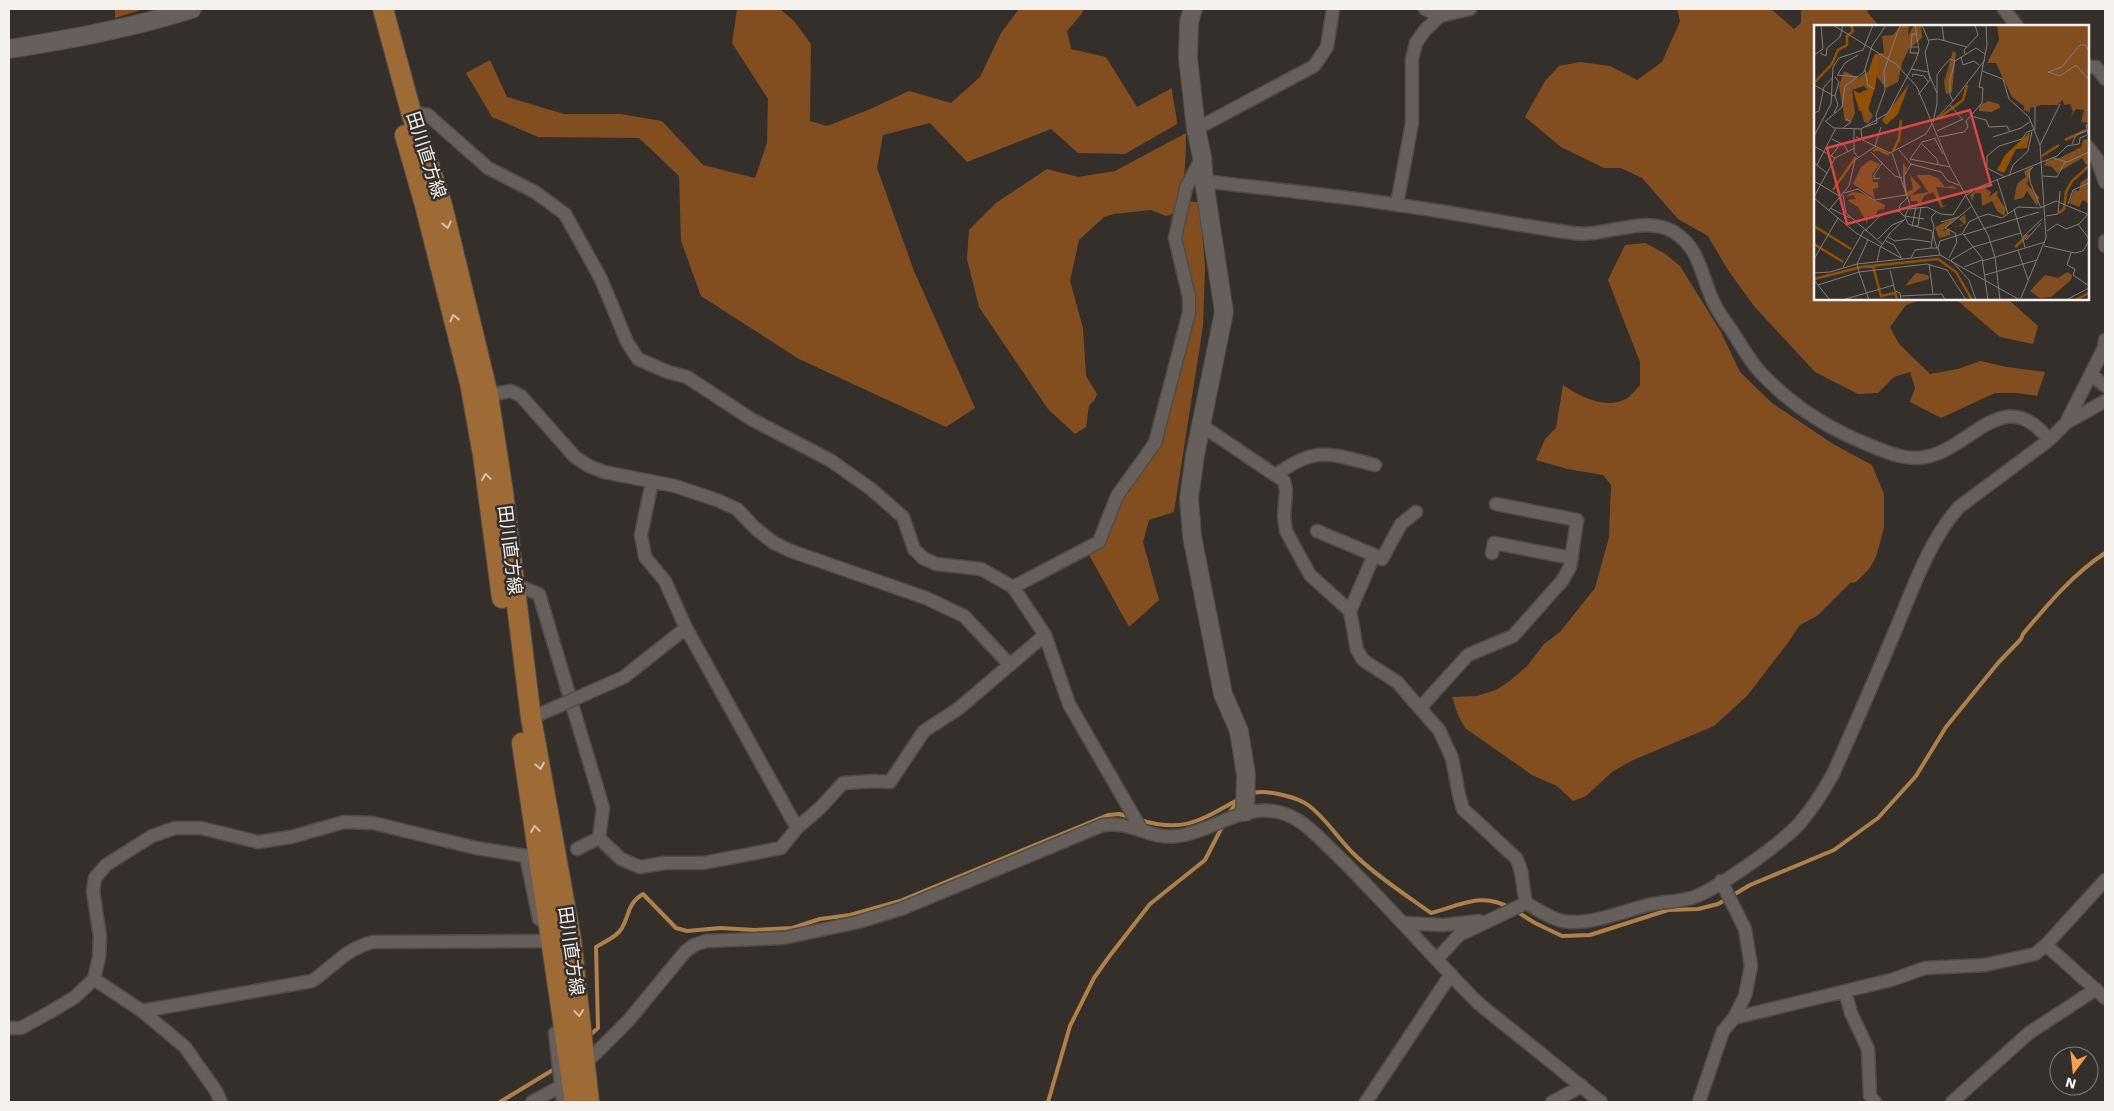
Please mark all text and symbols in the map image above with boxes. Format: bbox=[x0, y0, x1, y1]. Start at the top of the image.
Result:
inset map bbox=[1814, 25, 2089, 300]
street label: 田川直方線 bbox=[403, 109, 450, 201]
one-way arrow bbox=[441, 221, 452, 230]
one-way arrow bbox=[449, 314, 460, 323]
one-way arrow bbox=[481, 473, 492, 481]
street label: 田川直方線 bbox=[495, 504, 526, 596]
one-way arrow bbox=[534, 762, 544, 771]
one-way arrow bbox=[530, 825, 541, 833]
street label: 田川直方線 bbox=[555, 905, 588, 997]
one-way arrow bbox=[573, 1010, 584, 1018]
north arrow bbox=[2049, 1046, 2099, 1096]
text: N bbox=[2064, 1074, 2078, 1093]

